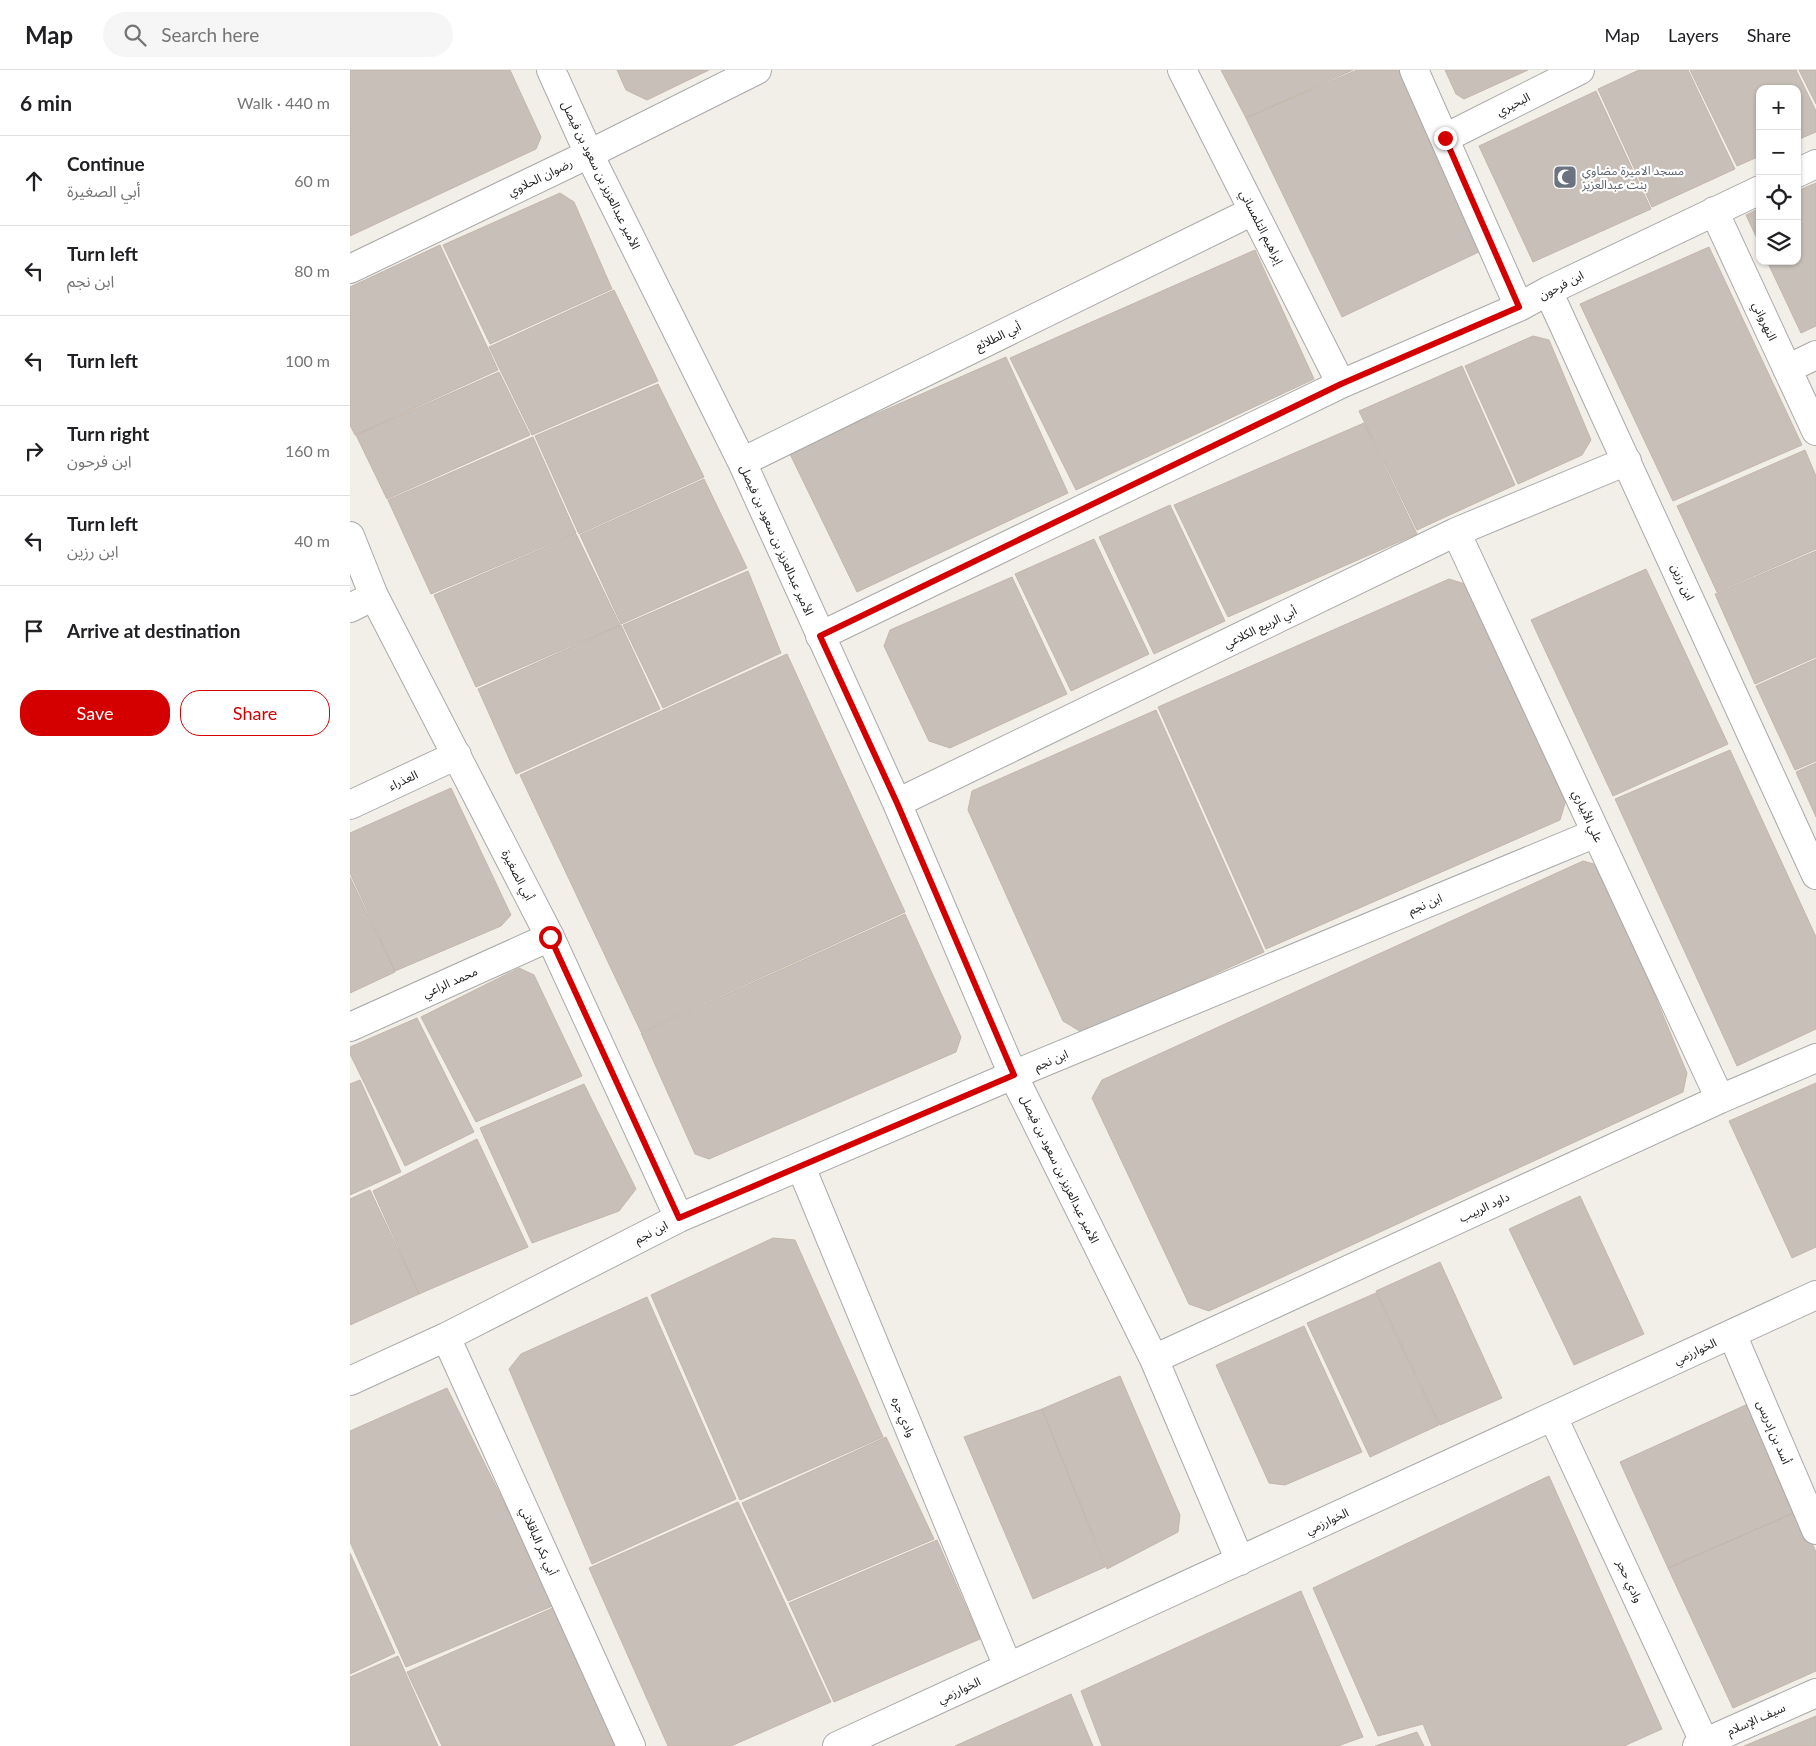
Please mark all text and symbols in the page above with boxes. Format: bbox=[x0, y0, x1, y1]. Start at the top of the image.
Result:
search box bbox=[103, 12, 453, 57]
text: Map bbox=[25, 20, 73, 49]
icon: search bbox=[121, 21, 149, 49]
text: Search here bbox=[161, 23, 259, 46]
text: Map bbox=[1604, 24, 1640, 46]
text: Layers bbox=[1668, 24, 1719, 46]
text: Share bbox=[1747, 24, 1791, 46]
map controls bbox=[1756, 85, 1801, 265]
button: + bbox=[1756, 85, 1801, 130]
street label: البحيري bbox=[1494, 89, 1534, 121]
text: 6 min bbox=[20, 90, 72, 115]
text: Walk · 440 m bbox=[237, 93, 330, 112]
street label: الأمير عبدالعزيز بن سعود بن فيصل bbox=[558, 98, 644, 252]
route end bbox=[1434, 127, 1457, 150]
button: − bbox=[1756, 130, 1801, 175]
text: Continue bbox=[67, 152, 145, 175]
street label: رضوان الحلاوي bbox=[505, 155, 576, 202]
place label: مسجد الاميرة مضاوي بنت عبدالعزيز bbox=[1581, 163, 1684, 192]
mosque icon: مسجد الاميرة مضاوي بنت عبدالعزيز bbox=[1552, 164, 1578, 190]
icon: ahead bbox=[20, 167, 48, 195]
text: 60 m bbox=[294, 171, 330, 190]
button: locate bbox=[1756, 175, 1801, 220]
text: أبي الصغيرة bbox=[67, 181, 141, 200]
street label: إبراهيم التلمساني bbox=[1234, 187, 1287, 268]
button: layers bbox=[1756, 220, 1801, 265]
text: Turn left bbox=[67, 242, 138, 265]
icon: left bbox=[20, 257, 48, 285]
text: 80 m bbox=[294, 261, 330, 280]
street label: ابن فرحون bbox=[1536, 267, 1586, 303]
text: ابن نجم bbox=[67, 271, 114, 290]
street label: النهرواني bbox=[1747, 299, 1781, 344]
street label: أبي الطلائع bbox=[973, 318, 1025, 356]
icon: left bbox=[20, 347, 48, 375]
text: Turn left bbox=[67, 349, 138, 372]
text: 100 m bbox=[285, 351, 330, 370]
text: Turn right bbox=[67, 422, 149, 445]
icon: right bbox=[20, 437, 48, 465]
text: 160 m bbox=[285, 441, 330, 460]
text: ابن فرحون bbox=[67, 451, 132, 470]
street label: الأمير عبدالعزيز بن سعود بن فيصل bbox=[737, 462, 817, 618]
text: Turn left bbox=[67, 512, 138, 535]
icon: left bbox=[20, 527, 48, 555]
text: 40 m bbox=[294, 531, 330, 550]
text: ابن رزين bbox=[67, 541, 119, 560]
street label: ابن رزين bbox=[1668, 561, 1698, 603]
street label: أبي الربيع الكلاعي bbox=[1221, 603, 1300, 654]
icon: arrive bbox=[20, 617, 48, 645]
text: Arrive at destination bbox=[67, 619, 240, 642]
button: Save bbox=[20, 690, 170, 736]
button: Share bbox=[180, 690, 330, 736]
street label: العذراء bbox=[386, 767, 420, 793]
street label: علي الأبياري bbox=[1567, 787, 1607, 846]
street label: أبي الصغيرة bbox=[496, 847, 537, 904]
street label: ابن نجم bbox=[1406, 890, 1445, 920]
route start bbox=[539, 926, 562, 949]
street label: محمد الراعي bbox=[420, 963, 481, 1003]
street label: ابن نجم bbox=[1032, 1046, 1071, 1076]
street label: الأمير عبدالعزيز بن سعود بن فيصل bbox=[1017, 1092, 1103, 1246]
street label: داود الربيب bbox=[1456, 1189, 1512, 1225]
street label: ابن نجم bbox=[632, 1217, 671, 1249]
street label: الخوارزمي bbox=[1671, 1335, 1720, 1370]
street label: وادي جره bbox=[886, 1395, 919, 1441]
street label: أسد بن إدريس bbox=[1753, 1398, 1794, 1467]
street label: أبي بكر الباقلاني bbox=[515, 1504, 561, 1579]
street label: الخوارزمي bbox=[1303, 1505, 1352, 1540]
street label: وادي حجر bbox=[1611, 1556, 1646, 1606]
street label: الخوارزمي bbox=[935, 1674, 984, 1709]
street label: سيف الإسلام bbox=[1724, 1699, 1788, 1740]

